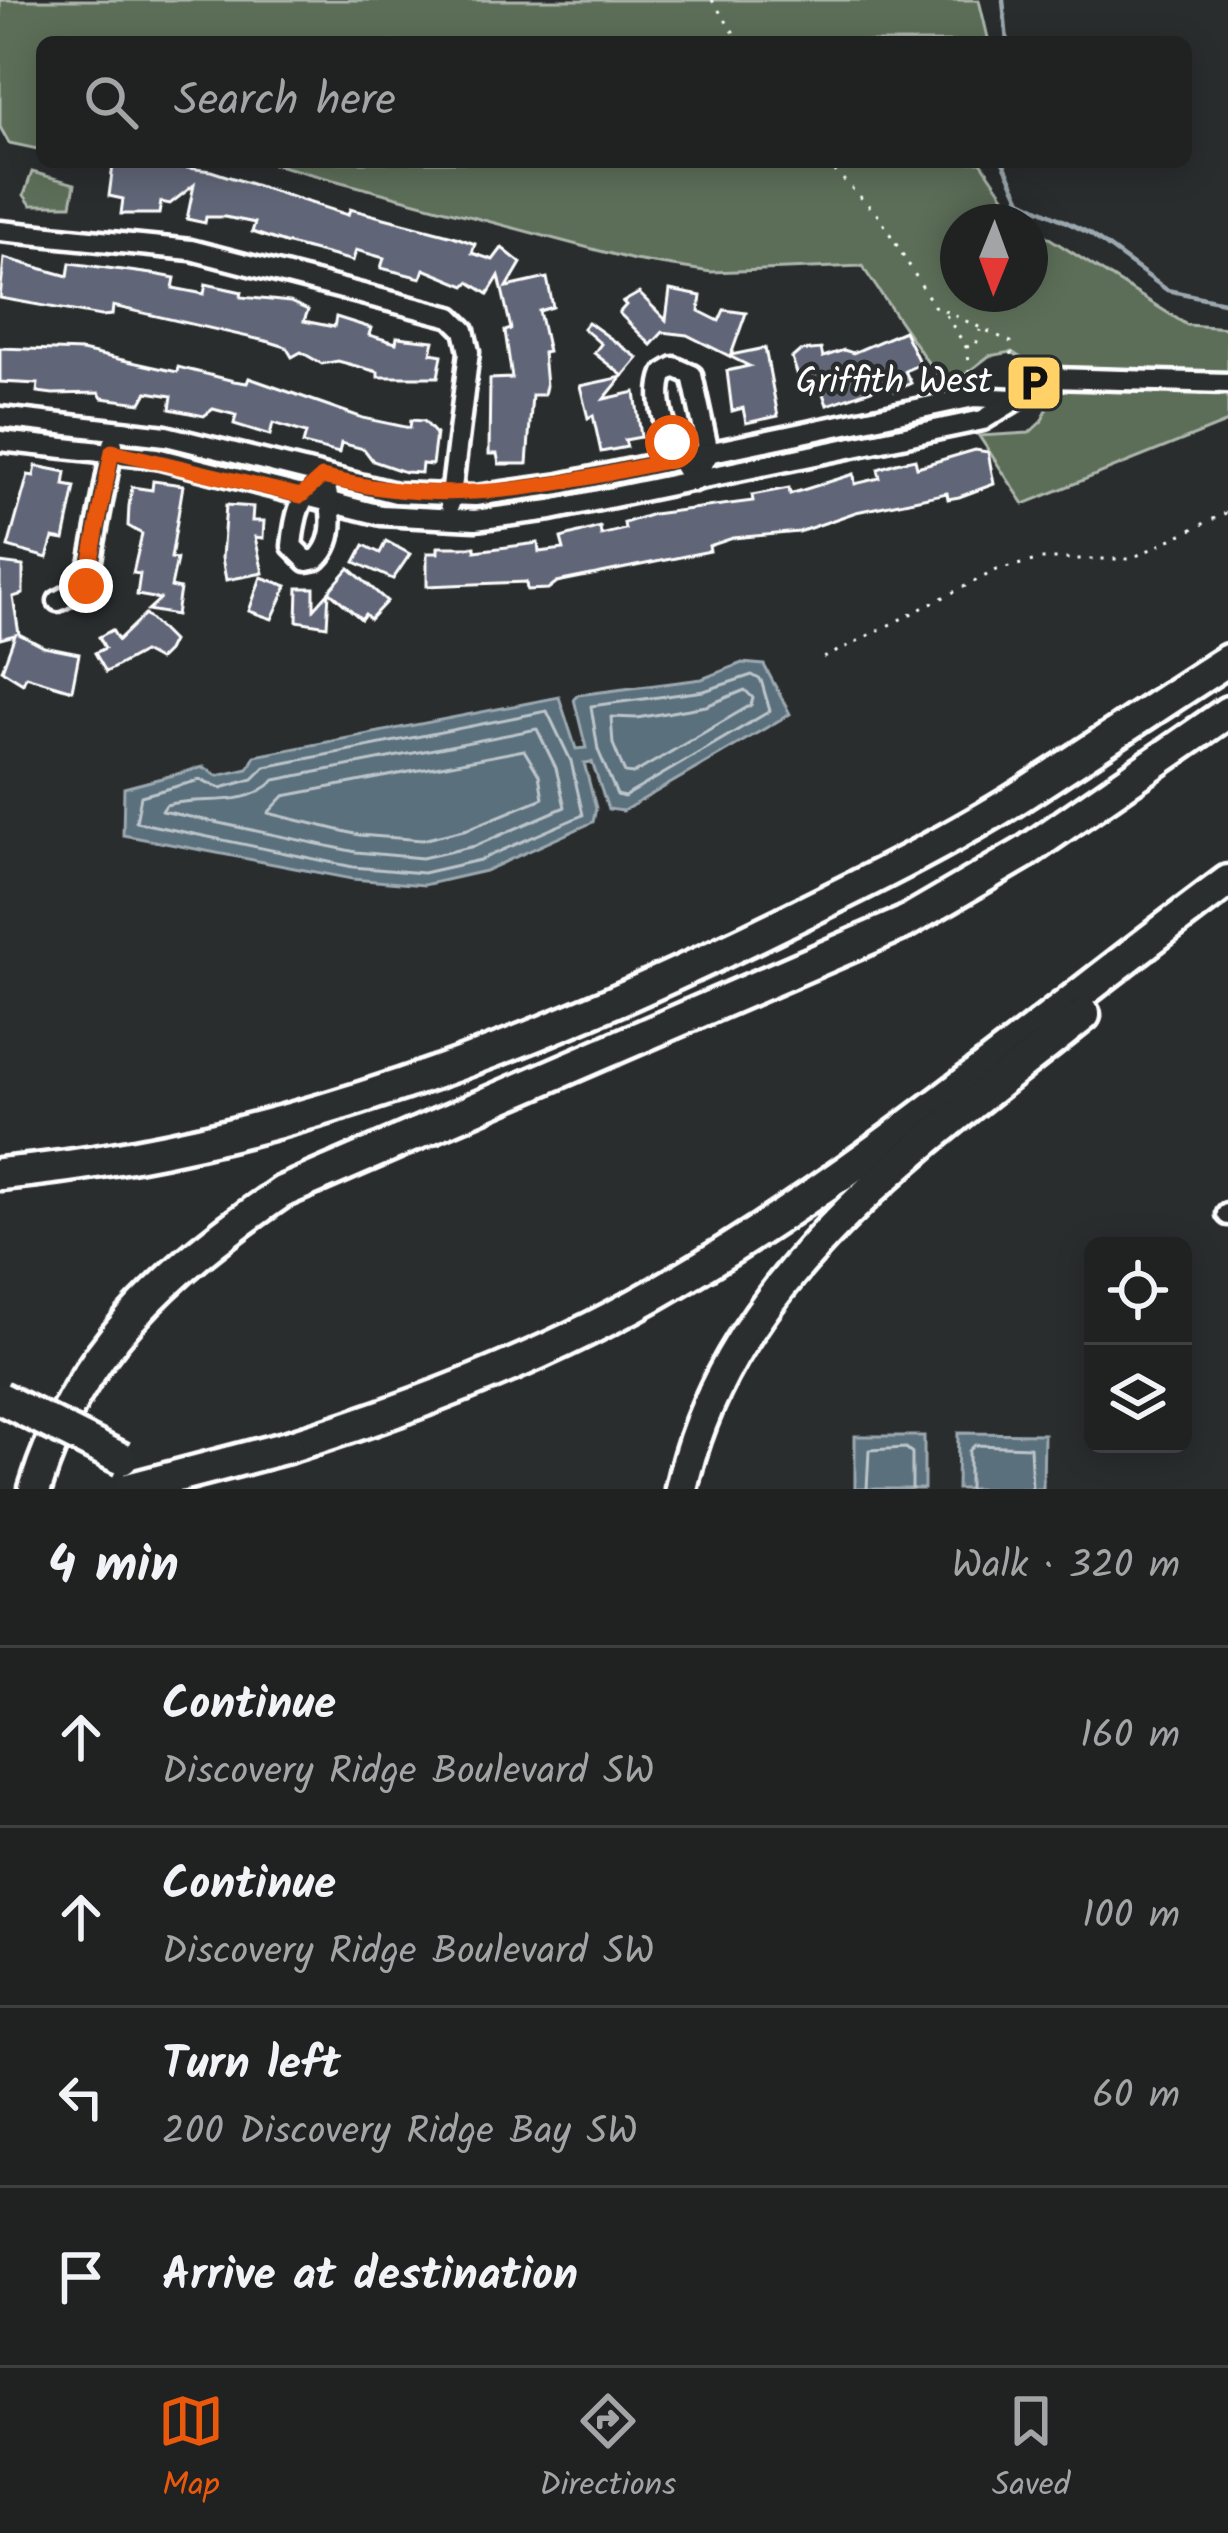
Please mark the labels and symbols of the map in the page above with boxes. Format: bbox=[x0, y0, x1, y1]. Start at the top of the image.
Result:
north arrow bbox=[940, 204, 1048, 312]
parking icon: Griffith West bbox=[1003, 352, 1065, 414]
place label: Griffith West bbox=[796, 355, 993, 412]
route start bbox=[645, 415, 699, 469]
route end bbox=[59, 559, 113, 613]

